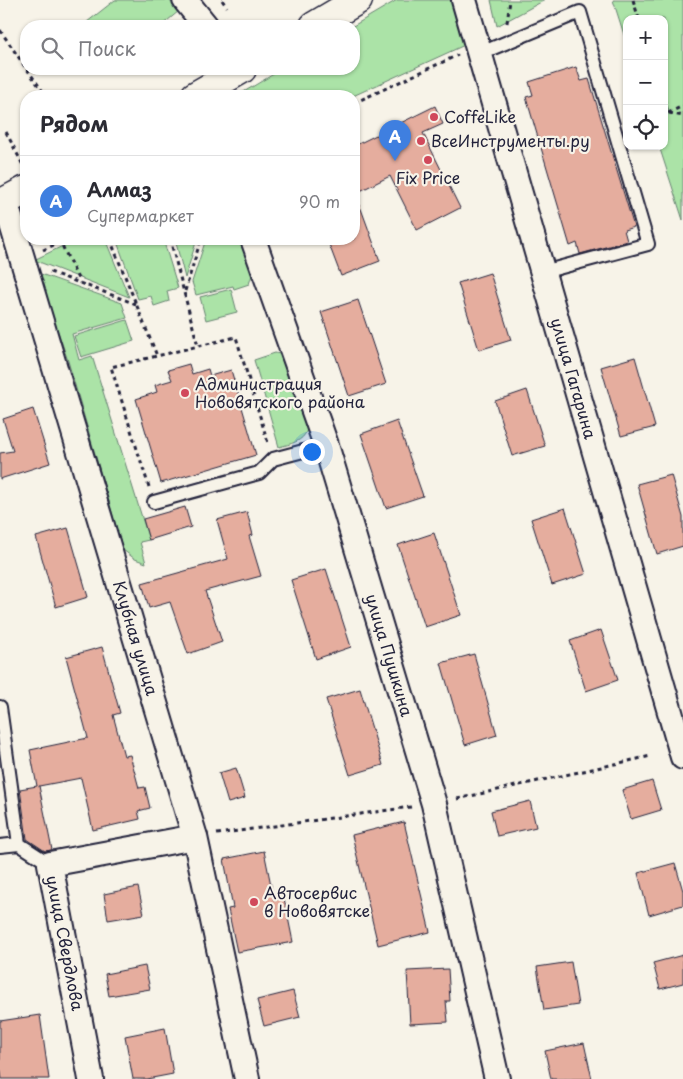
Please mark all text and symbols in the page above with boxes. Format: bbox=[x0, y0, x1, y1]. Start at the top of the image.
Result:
map controls bbox=[623, 15, 668, 150]
button: + bbox=[623, 15, 668, 60]
search box bbox=[20, 20, 360, 75]
icon: search bbox=[38, 34, 66, 62]
text: Поиск bbox=[78, 34, 136, 62]
button: − bbox=[623, 60, 668, 105]
place label: CoffeLike bbox=[444, 104, 516, 128]
button: locate bbox=[623, 105, 668, 150]
text: Рядом bbox=[40, 107, 108, 139]
marker: CoffeLike bbox=[428, 111, 440, 123]
pin: A bbox=[379, 120, 411, 161]
place label: ВсеИнструменты.ру bbox=[431, 128, 590, 152]
marker: ВсеИнструменты.ру bbox=[415, 135, 427, 147]
marker: Fix Price bbox=[422, 154, 434, 166]
place label: Fix Price bbox=[396, 165, 460, 189]
text: Алмаз bbox=[87, 175, 152, 203]
text: A bbox=[50, 189, 62, 213]
text: 90 m bbox=[299, 189, 340, 213]
text: Супермаркет bbox=[87, 203, 194, 227]
street label: улица Гагарина bbox=[546, 315, 603, 442]
place label: Администрация Нововятского района bbox=[195, 371, 365, 413]
marker: Администрация Нововятского района bbox=[179, 387, 191, 399]
your location bbox=[299, 439, 325, 465]
street label: Клубная улица bbox=[108, 577, 165, 698]
street label: улица Пушкина bbox=[360, 591, 420, 719]
street label: улица Свердлова bbox=[41, 873, 91, 1013]
place label: Автосервис в Нововятске bbox=[264, 880, 370, 922]
marker: Автосервис в Нововятске bbox=[248, 896, 260, 908]

